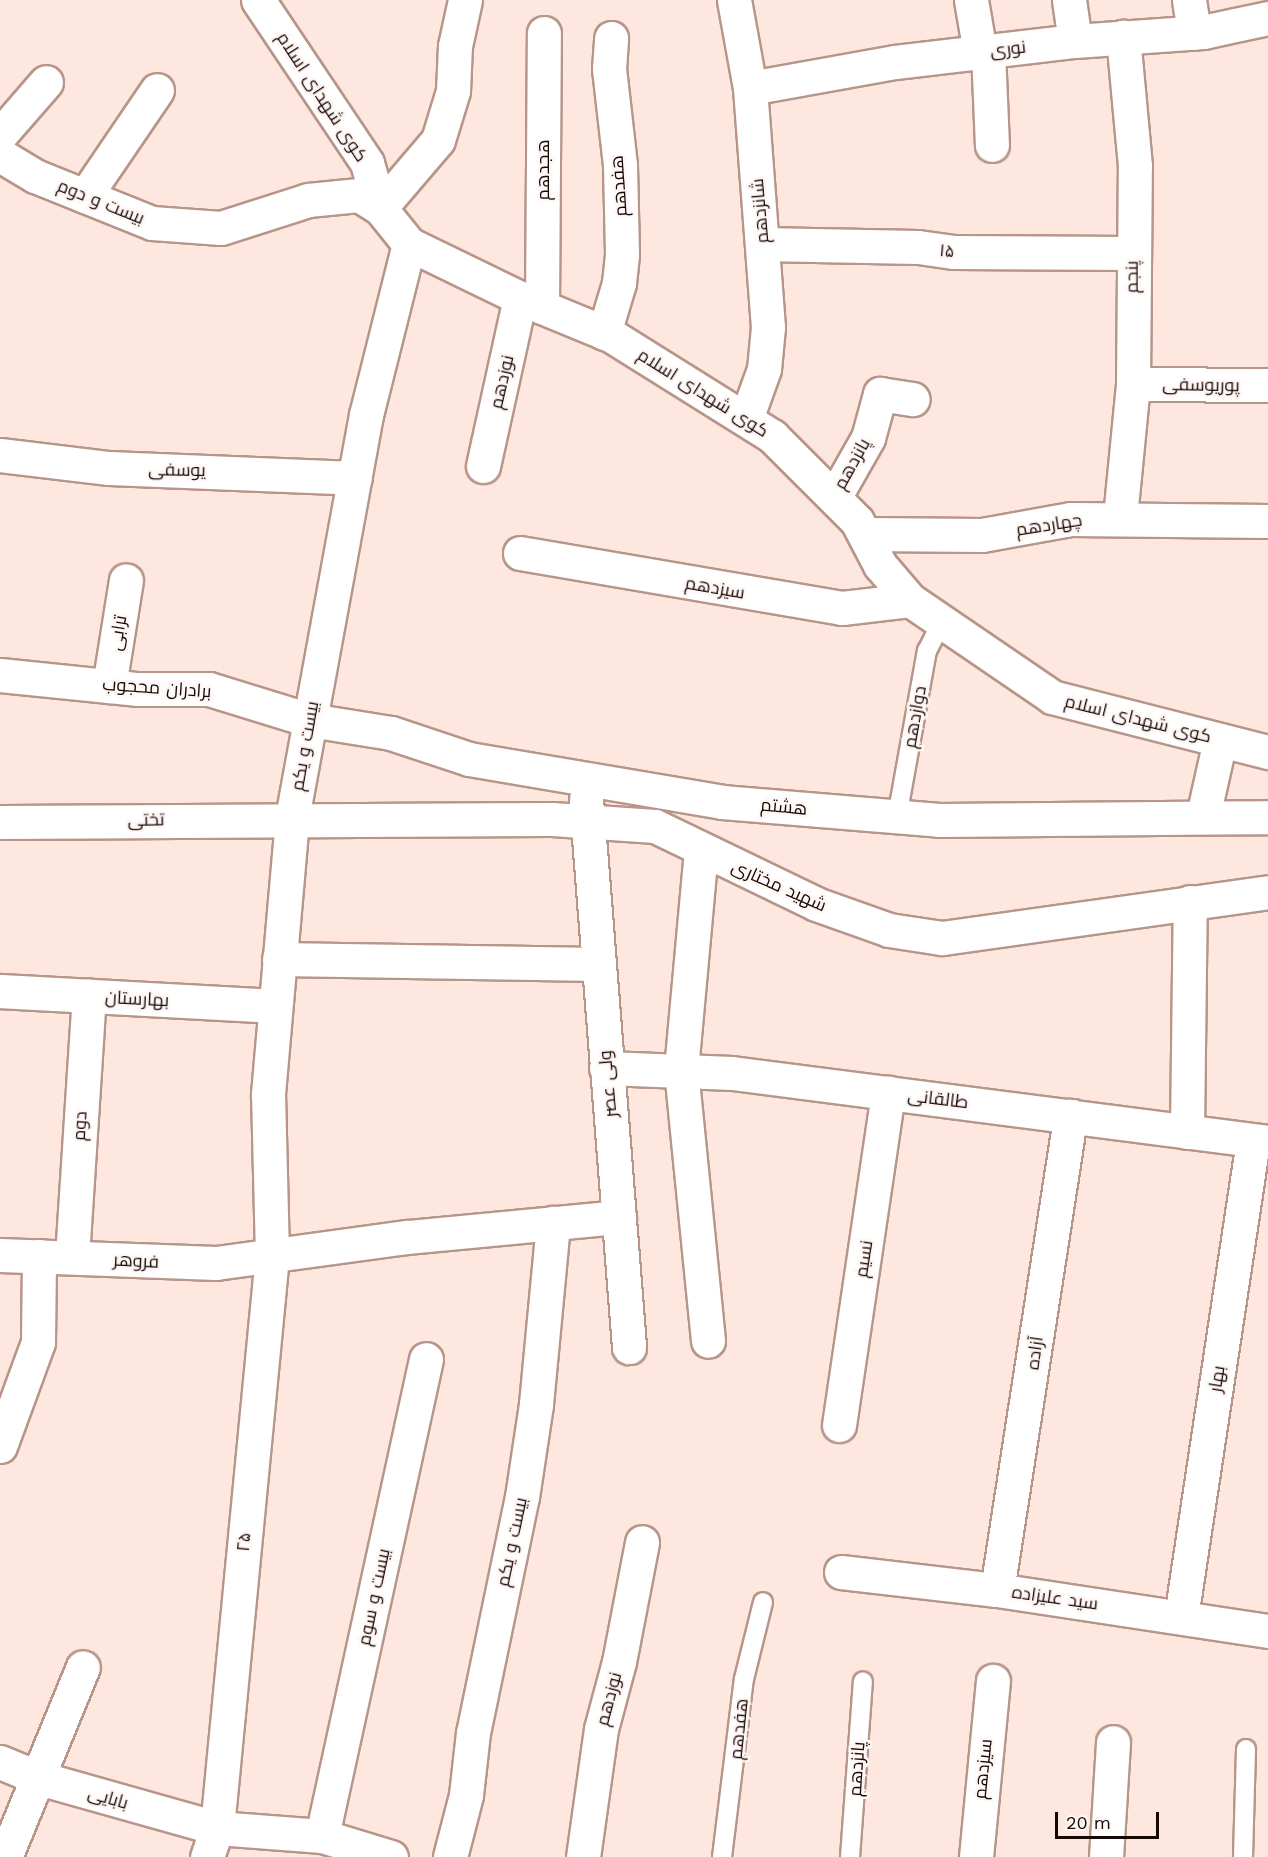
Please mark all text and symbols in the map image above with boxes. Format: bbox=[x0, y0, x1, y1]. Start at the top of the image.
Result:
street label: کوی شهدای اسلام bbox=[272, 28, 372, 166]
street label: نوری bbox=[989, 36, 1027, 62]
street label: هجدهم bbox=[532, 139, 554, 201]
street label: هفدهم bbox=[606, 154, 632, 218]
street label: بیست و دوم bbox=[54, 175, 148, 229]
street label: شانزدهم bbox=[746, 178, 774, 244]
street label: ۱۵ bbox=[938, 240, 956, 262]
street label: پنجم bbox=[1121, 261, 1143, 293]
street label: کوی شهدای اسلام bbox=[633, 344, 773, 442]
street label: نوزدهم bbox=[485, 353, 519, 411]
street label: پوریوسفی bbox=[1162, 374, 1240, 396]
street label: پانزدهم bbox=[829, 435, 875, 493]
street label: یوسفی bbox=[148, 459, 206, 481]
street label: چهاردهم bbox=[1014, 509, 1084, 541]
street label: سیزدهم bbox=[683, 572, 747, 604]
street label: ترابی bbox=[105, 614, 131, 652]
street label: برادران محجوب bbox=[102, 673, 212, 703]
street label: دوازدهم bbox=[899, 684, 931, 750]
street label: کوی شهدای اسلام bbox=[1062, 690, 1214, 748]
street label: بیست و یکم bbox=[286, 699, 324, 793]
street label: هشتم bbox=[760, 794, 808, 820]
street label: تختی bbox=[127, 809, 165, 831]
street label: شهید مختاری bbox=[728, 855, 830, 917]
street label: بهارستان bbox=[104, 987, 170, 1011]
street label: ولی عصر bbox=[594, 1049, 622, 1119]
street label: طالقانی bbox=[906, 1085, 970, 1113]
street label: دوم bbox=[68, 1110, 92, 1142]
street label: نسیم bbox=[850, 1239, 878, 1279]
street label: فروهر bbox=[113, 1249, 159, 1273]
street label: آزاده bbox=[1022, 1335, 1048, 1371]
street label: بهار bbox=[1204, 1364, 1230, 1394]
street label: بیست و یکم bbox=[492, 1495, 532, 1589]
street label: ۲۵ bbox=[232, 1531, 256, 1553]
street label: بیست و سوم bbox=[353, 1546, 395, 1648]
street label: سید علیزاده bbox=[1010, 1581, 1100, 1615]
street label: نوزدهم bbox=[591, 1670, 627, 1728]
street label: هفدهم bbox=[725, 1697, 753, 1761]
street label: سیزدهم bbox=[969, 1738, 997, 1800]
street label: پانزدهم bbox=[844, 1741, 870, 1797]
street label: بابایی bbox=[85, 1782, 131, 1814]
scale bar bbox=[1058, 1800, 1162, 1838]
text: 20 m bbox=[1066, 1812, 1111, 1833]

